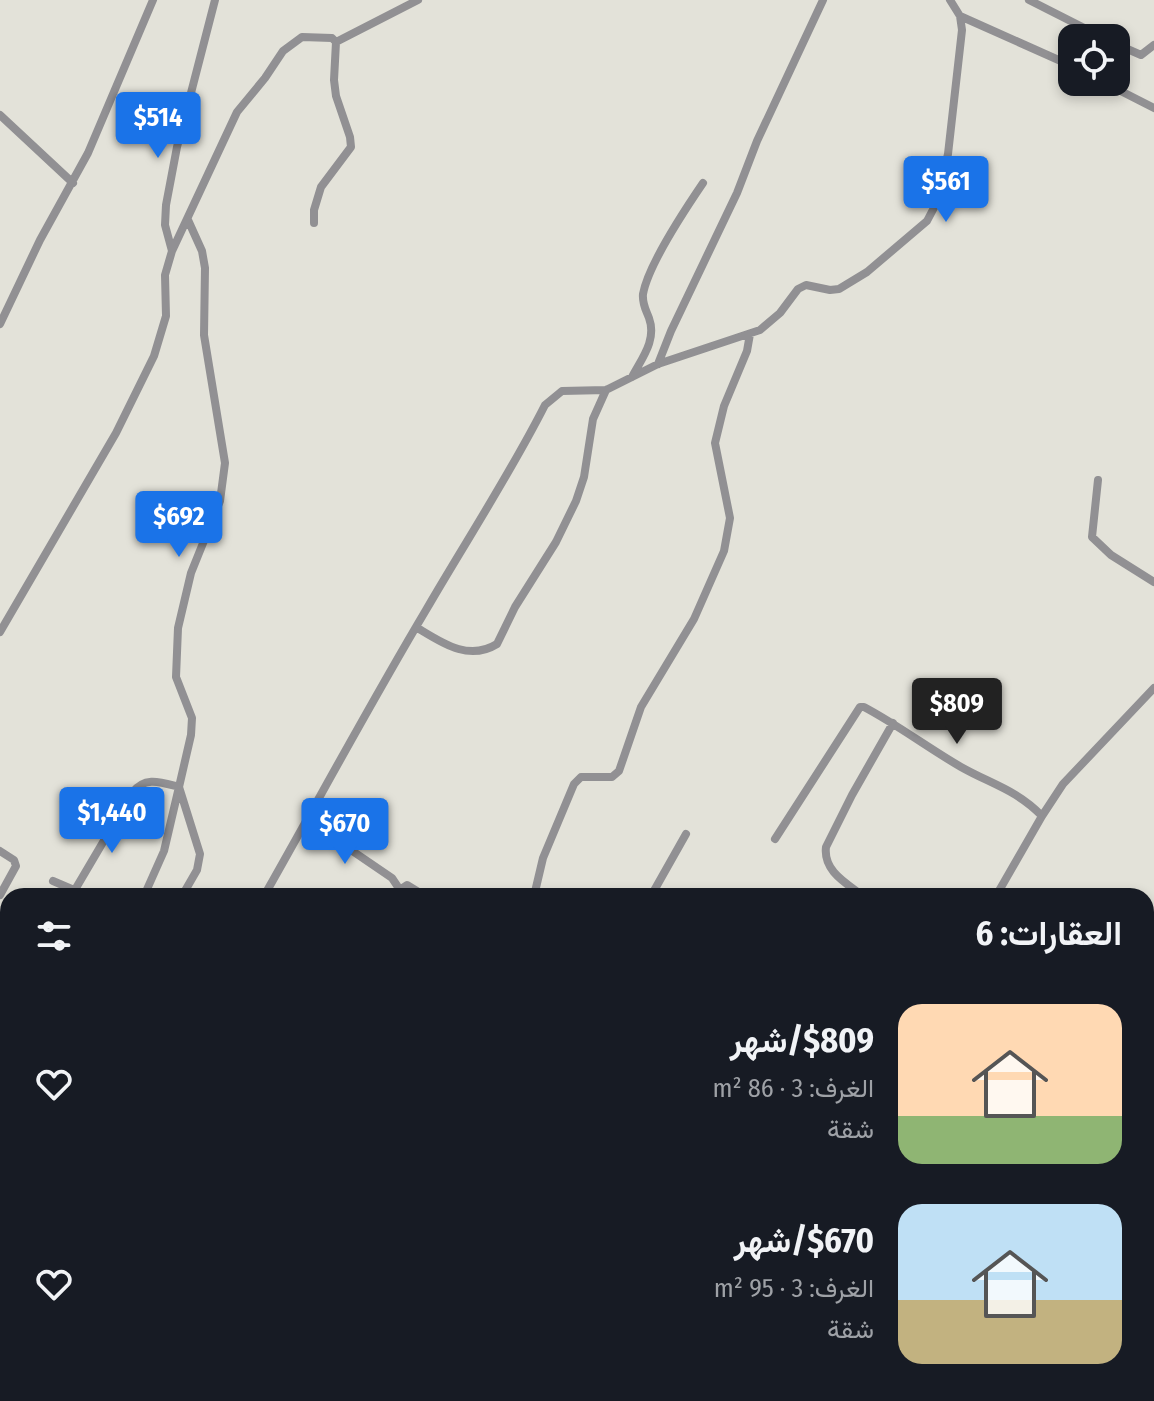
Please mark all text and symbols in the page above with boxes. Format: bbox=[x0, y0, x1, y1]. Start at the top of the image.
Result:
map controls bbox=[1058, 24, 1130, 96]
button: locate bbox=[1058, 24, 1130, 96]
pin: $514 bbox=[111, 92, 205, 160]
text: $514 bbox=[134, 102, 182, 133]
pin: $561 bbox=[899, 156, 993, 224]
text: $561 bbox=[922, 166, 970, 197]
pin: $692 bbox=[132, 491, 226, 559]
text: $692 bbox=[153, 501, 205, 532]
pin: $809 bbox=[910, 678, 1004, 746]
text: $809 bbox=[930, 688, 984, 719]
pin: $1,440 bbox=[47, 787, 177, 855]
text: $1,440 bbox=[77, 797, 147, 828]
pin: $670 bbox=[298, 798, 392, 866]
text: $670 bbox=[319, 808, 371, 839]
text: العقارات: 6 bbox=[975, 913, 1122, 954]
icon: filters bbox=[32, 914, 76, 958]
text: $809/شهر bbox=[730, 1020, 874, 1061]
icon: home bbox=[962, 1036, 1058, 1132]
icon: heart bbox=[32, 1062, 76, 1106]
text: الغرف: 3 · 86 m² bbox=[712, 1073, 874, 1104]
text: شقة bbox=[827, 1114, 874, 1145]
text: $670/شهر bbox=[734, 1220, 874, 1261]
icon: home bbox=[962, 1236, 1058, 1332]
icon: heart bbox=[32, 1262, 76, 1306]
text: الغرف: 3 · 95 m² bbox=[714, 1273, 874, 1304]
text: شقة bbox=[827, 1314, 874, 1345]

